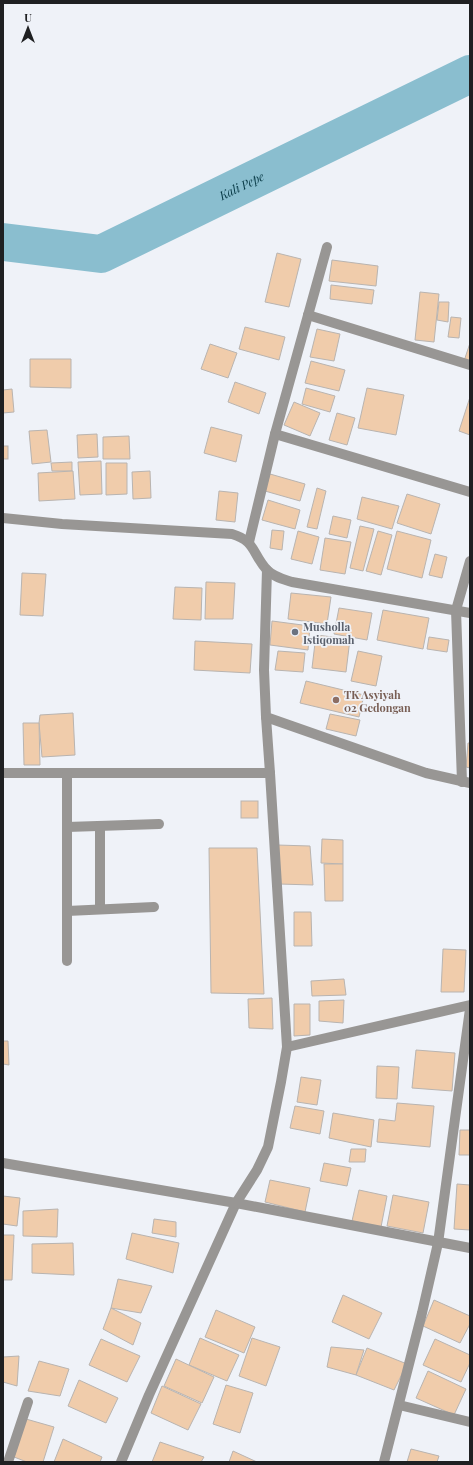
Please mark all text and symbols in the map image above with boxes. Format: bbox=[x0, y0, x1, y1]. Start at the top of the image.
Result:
north arrow bbox=[8, 8, 48, 48]
text: U bbox=[24, 10, 32, 25]
water label: Kali Pepe bbox=[215, 168, 267, 204]
place label: Musholla Istiqomah bbox=[303, 619, 355, 647]
marker: Musholla Istiqomah bbox=[290, 627, 300, 637]
place label: TK Asyiyah 02 Gedongan bbox=[344, 687, 411, 715]
marker: TK Asyiyah 02 Gedongan bbox=[331, 695, 341, 705]

